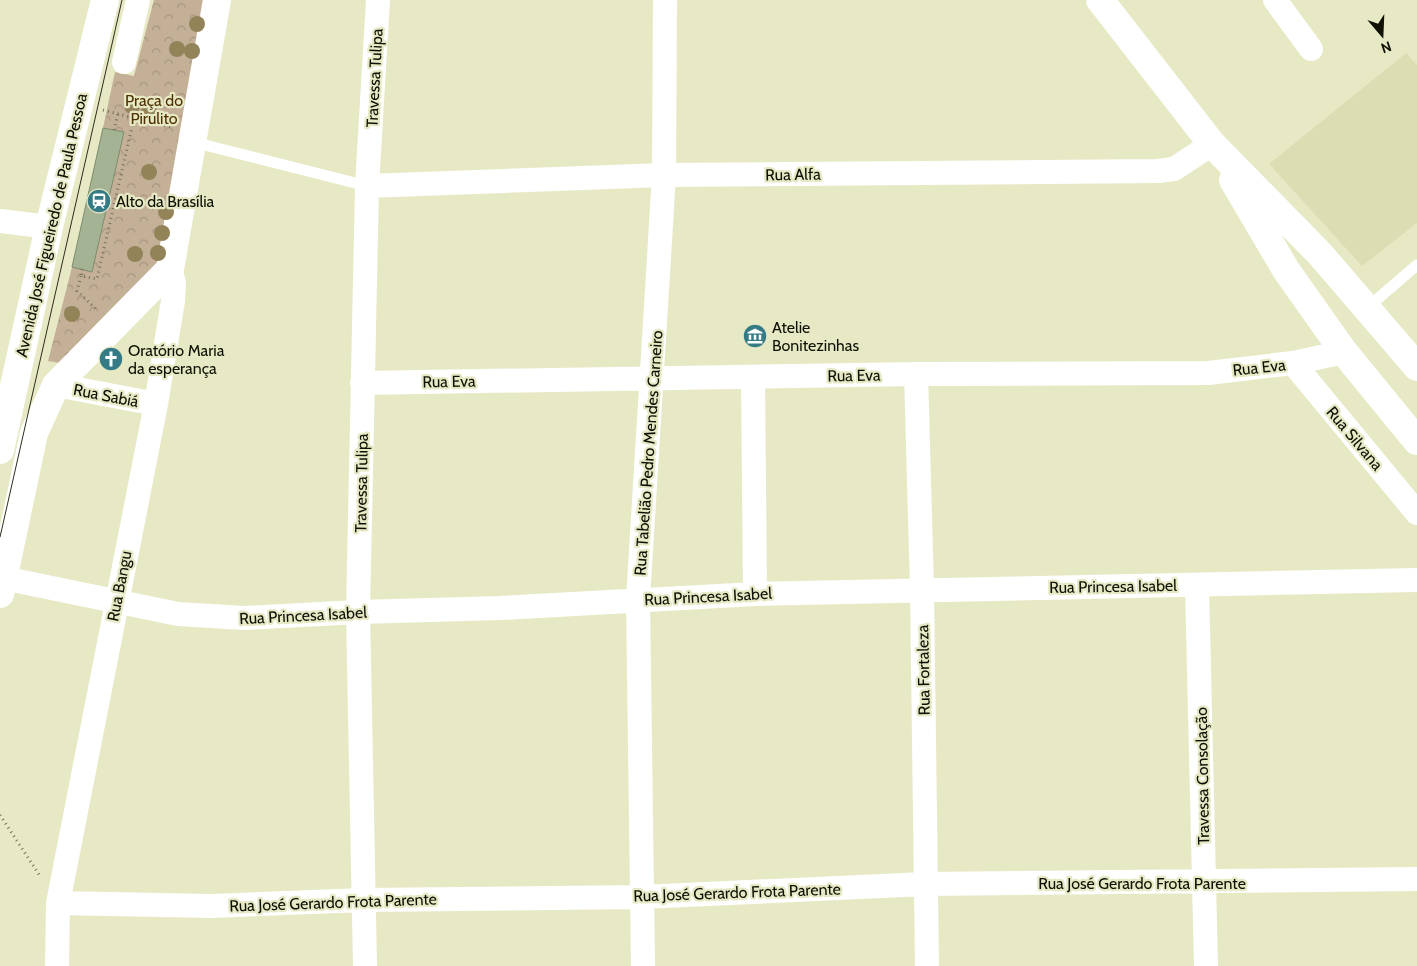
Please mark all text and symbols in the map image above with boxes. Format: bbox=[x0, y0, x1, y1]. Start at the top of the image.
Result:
north arrow bbox=[1357, 10, 1407, 60]
street label: Travessa Tulipa bbox=[362, 28, 387, 128]
text: N bbox=[1379, 37, 1394, 57]
street label: Avenida José Figueiredo de Paula Pessoa bbox=[12, 91, 91, 359]
park label: Praça do Pirulito bbox=[125, 91, 183, 128]
street label: Rua Alfa bbox=[765, 165, 821, 184]
station icon: Alto da Brasília bbox=[86, 188, 112, 214]
place label: Alto da Brasília bbox=[116, 192, 215, 211]
place label: Atelie Bonitezinhas bbox=[772, 318, 859, 355]
museum icon: Atelie Bonitezinhas bbox=[742, 323, 768, 349]
street label: Rua Tabelião Pedro Mendes Carneiro bbox=[630, 330, 667, 576]
place label: Oratório Maria da esperança bbox=[128, 341, 225, 378]
church icon: Oratório Maria da esperança bbox=[98, 346, 124, 372]
street label: Rua Eva bbox=[1232, 355, 1287, 380]
street label: Rua Eva bbox=[827, 366, 881, 385]
street label: Rua Eva bbox=[422, 372, 476, 391]
street label: Rua Sabiá bbox=[72, 380, 140, 411]
street label: Rua Silvana bbox=[1322, 403, 1387, 474]
street label: Travessa Tulipa bbox=[351, 433, 372, 533]
street label: Rua Bangu bbox=[103, 549, 136, 623]
street label: Rua Princesa Isabel bbox=[1049, 576, 1177, 597]
street label: Rua Princesa Isabel bbox=[644, 584, 773, 609]
street label: Rua Princesa Isabel bbox=[239, 603, 368, 628]
street label: Rua Fortaleza bbox=[913, 624, 934, 716]
street label: Travessa Consolação bbox=[1192, 707, 1213, 845]
street label: Rua José Gerardo Frota Parente bbox=[1038, 874, 1246, 893]
street label: Rua José Gerardo Frota Parente bbox=[633, 879, 841, 906]
street label: Rua José Gerardo Frota Parente bbox=[229, 889, 437, 916]

